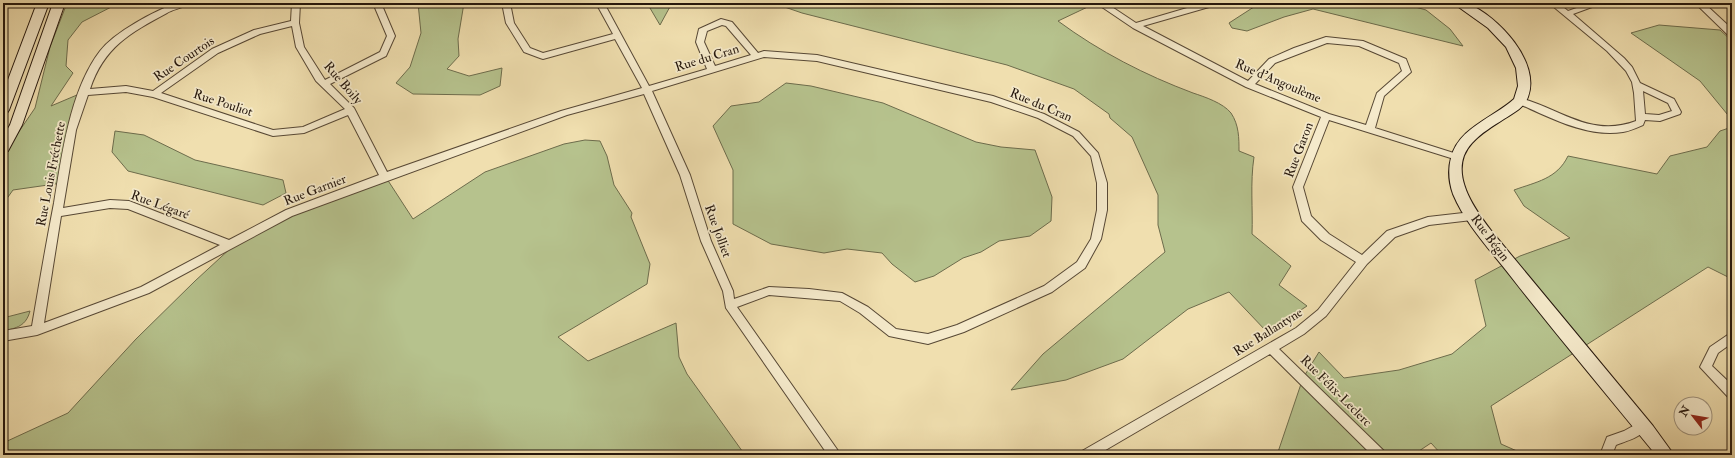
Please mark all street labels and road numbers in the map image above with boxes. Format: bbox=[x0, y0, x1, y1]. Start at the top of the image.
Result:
street label: Rue Courtois bbox=[151, 33, 218, 85]
street label: Rue du Cran bbox=[673, 41, 741, 75]
street label: Rue d'Angoulème bbox=[1233, 56, 1324, 107]
street label: Rue Boily bbox=[319, 58, 366, 108]
street label: Rue du Cran bbox=[1007, 85, 1075, 125]
street label: Rue Pouliot bbox=[191, 86, 255, 120]
street label: Rue Louis Fréchette bbox=[33, 120, 69, 228]
street label: Rue Garon bbox=[1281, 120, 1317, 180]
street label: Rue Garnier bbox=[282, 171, 349, 209]
street label: Rue Légaré bbox=[129, 187, 192, 223]
street label: Rue Jolliet bbox=[701, 202, 735, 260]
street label: Rue Bégin bbox=[1467, 211, 1513, 265]
street label: Rue Ballantyne bbox=[1230, 304, 1307, 360]
street label: Rue Félix-Leclerc bbox=[1297, 352, 1375, 430]

